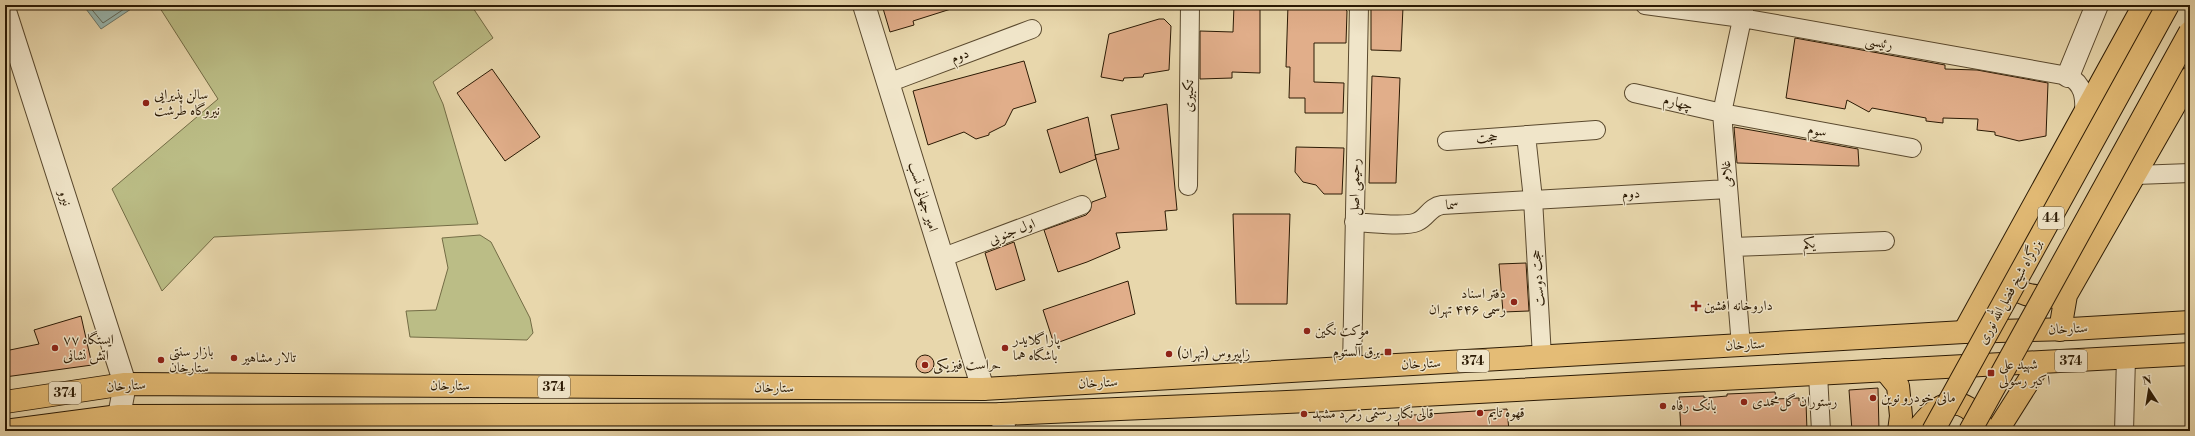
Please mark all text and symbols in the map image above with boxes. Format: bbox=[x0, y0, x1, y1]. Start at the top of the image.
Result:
street label: رئیسی bbox=[1864, 32, 1894, 54]
street label: دوم bbox=[948, 44, 973, 70]
street label: تکبیری bbox=[1180, 79, 1198, 113]
place label: سالن پذیرایی نیروگاه طرشت bbox=[154, 86, 220, 120]
street label: چهارم bbox=[1661, 91, 1695, 118]
marker: سالن پذیرایی نیروگاه طرشت bbox=[141, 98, 151, 108]
street label: سوم bbox=[1805, 120, 1828, 144]
street label: حجت bbox=[1475, 128, 1499, 148]
street label: رحیمی اصل bbox=[1345, 158, 1366, 216]
street label: امیر جهانی نسب bbox=[904, 160, 942, 234]
street label: غلامی bbox=[1717, 160, 1737, 188]
street label: دوم bbox=[1621, 185, 1641, 206]
street label: نیرو bbox=[53, 186, 76, 209]
street label: سما bbox=[1445, 196, 1459, 214]
road number: 44 bbox=[2038, 207, 2064, 229]
street label: اول جنوبی bbox=[986, 215, 1038, 249]
street label: بزرگراه شیخ فضل‌الله نوری bbox=[1971, 234, 2049, 349]
street label: یکم bbox=[1803, 235, 1817, 257]
street label: حجت دوست bbox=[1527, 249, 1549, 307]
place label: دفتر اسناد رسمی ۴۴۶ تهران bbox=[1429, 285, 1506, 319]
marker: دفتر اسناد رسمی ۴۴۶ تهران bbox=[1509, 297, 1519, 307]
place label: داروخانه افشین bbox=[1704, 297, 1773, 315]
marker: داروخانه افشین bbox=[1691, 301, 1701, 311]
street label: ستارخان bbox=[2048, 319, 2088, 339]
place label: موکت نگین bbox=[1315, 321, 1369, 340]
marker: موکت نگین bbox=[1302, 326, 1312, 336]
place label: ایستگاه ۷۷ اتش نشانی bbox=[63, 330, 114, 365]
place label: پاراگلایدر باشگاه هما bbox=[1011, 331, 1061, 365]
street label: ستارخان bbox=[1725, 335, 1765, 355]
marker: ایستگاه ۷۷ اتش نشانی bbox=[50, 343, 60, 353]
place label: بازار سنتی ستارخان bbox=[169, 343, 214, 377]
marker: پاراگلایدر باشگاه هما bbox=[1000, 343, 1010, 353]
place label: برق آلستوم bbox=[1333, 343, 1381, 364]
place label: زاپیروس (تهران) bbox=[1177, 345, 1250, 364]
marker: برق آلستوم bbox=[1383, 347, 1393, 357]
place label: تالار مشاهیر bbox=[240, 349, 296, 367]
marker: زاپیروس (تهران) bbox=[1164, 349, 1174, 359]
road number: 374 bbox=[1457, 350, 1489, 372]
road number: 374 bbox=[2055, 350, 2087, 372]
marker: تالار مشاهیر bbox=[229, 353, 239, 363]
street label: ستارخان bbox=[1401, 354, 1441, 374]
marker: بازار سنتی ستارخان bbox=[156, 355, 166, 365]
place label: حراست فیزیکی bbox=[933, 356, 1001, 374]
place label: شهید علی اکبر رسولی bbox=[1999, 356, 2050, 390]
marker: حراست فیزیکی bbox=[920, 360, 930, 370]
marker: شهید علی اکبر رسولی bbox=[1986, 368, 1996, 378]
north arrow bbox=[2129, 370, 2169, 410]
street label: ستارخان bbox=[1078, 373, 1118, 393]
text: N bbox=[2141, 373, 2153, 389]
street label: ستارخان bbox=[105, 376, 147, 396]
road number: 374 bbox=[538, 376, 570, 398]
street label: ستارخان bbox=[430, 377, 470, 395]
street label: ستارخان bbox=[754, 379, 794, 397]
road number: 374 bbox=[49, 382, 81, 404]
place label: مانی خودرو نوین bbox=[1881, 389, 1956, 407]
place label: رستوران گل‌محمدی bbox=[1752, 393, 1837, 412]
marker: مانی خودرو نوین bbox=[1868, 393, 1878, 403]
place label: بانک رفاه bbox=[1671, 397, 1717, 415]
marker: رستوران گل‌محمدی bbox=[1739, 397, 1749, 407]
marker: بانک رفاه bbox=[1658, 401, 1668, 411]
place label: قالی نگار رستمی زمرد مشهد bbox=[1312, 404, 1434, 423]
place label: قهوه تایم bbox=[1488, 404, 1525, 425]
marker: قهوه تایم bbox=[1475, 408, 1485, 418]
marker: قالی نگار رستمی زمرد مشهد bbox=[1299, 409, 1309, 419]

